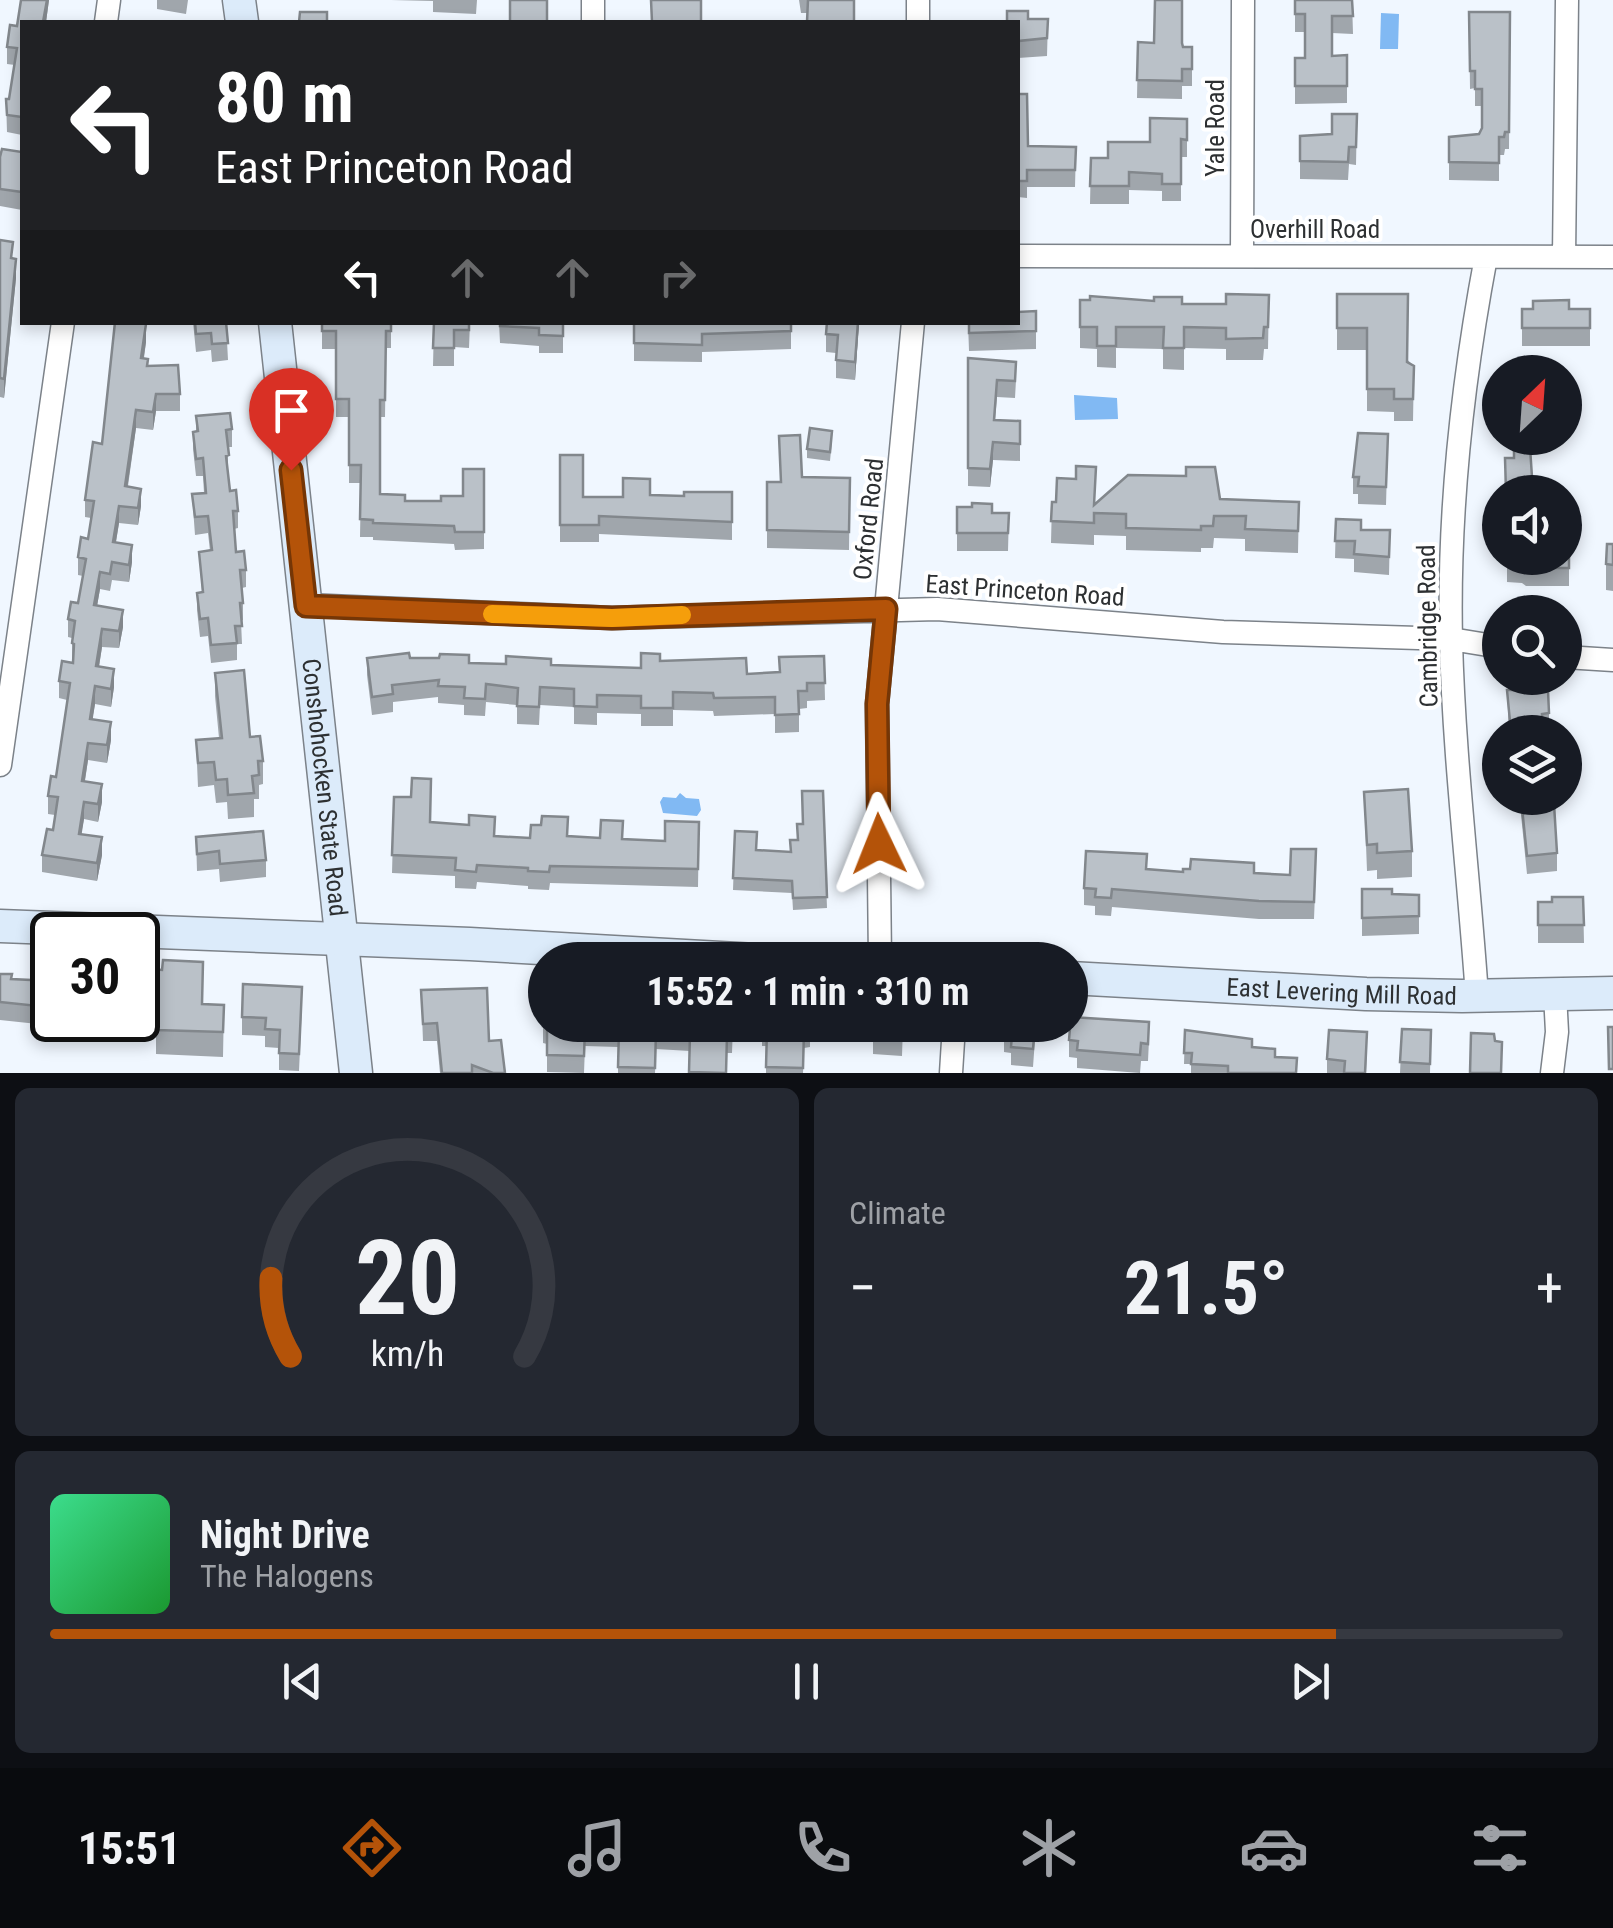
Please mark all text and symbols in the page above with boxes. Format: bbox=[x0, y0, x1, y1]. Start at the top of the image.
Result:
text: 80 m bbox=[215, 57, 354, 139]
icon: left bbox=[50, 60, 180, 190]
street label: Yale Road bbox=[1201, 79, 1230, 177]
text: East Princeton Road bbox=[215, 141, 574, 194]
street label: Overhill Road bbox=[1250, 215, 1380, 244]
icon: left bbox=[335, 250, 390, 305]
icon: ahead bbox=[440, 250, 495, 305]
icon: ahead bbox=[545, 250, 600, 305]
icon: right bbox=[650, 250, 705, 305]
north arrow bbox=[1482, 355, 1582, 455]
map controls bbox=[1482, 355, 1582, 815]
pin bbox=[249, 368, 334, 471]
icon: arrive bbox=[264, 383, 319, 438]
street label: Oxford Road bbox=[848, 457, 889, 581]
button: sound bbox=[1482, 475, 1582, 575]
street label: Cambridge Road bbox=[1412, 544, 1443, 708]
street label: East Princeton Road bbox=[925, 569, 1125, 612]
button: search bbox=[1482, 595, 1582, 695]
street label: Conshohocken State Road bbox=[296, 657, 353, 918]
button: layers bbox=[1482, 715, 1582, 815]
position arrow bbox=[827, 792, 931, 896]
speed limit sign: 30 bbox=[30, 912, 160, 1042]
text: 15:52 · 1 min · 310 m bbox=[647, 970, 969, 1014]
street label: East Levering Mill Road bbox=[1226, 972, 1457, 1011]
text: Climate bbox=[849, 1194, 946, 1232]
text: 20 bbox=[354, 1218, 460, 1339]
text: 21.5° bbox=[1124, 1244, 1288, 1332]
text: − bbox=[849, 1256, 877, 1320]
text: + bbox=[1536, 1256, 1563, 1320]
text: km/h bbox=[370, 1333, 444, 1375]
text: Night Drive bbox=[200, 1513, 370, 1557]
text: The Halogens bbox=[200, 1557, 374, 1595]
icon: previous bbox=[275, 1654, 330, 1709]
icon: pause bbox=[779, 1654, 834, 1709]
icon: next bbox=[1283, 1654, 1338, 1709]
icon: directions bbox=[337, 1813, 407, 1883]
icon: music bbox=[562, 1813, 632, 1883]
icon: phone bbox=[788, 1813, 858, 1883]
icon: climate bbox=[1014, 1813, 1084, 1883]
icon: car bbox=[1239, 1813, 1309, 1883]
icon: filters bbox=[1465, 1813, 1535, 1883]
text: 15:51 bbox=[78, 1822, 181, 1875]

